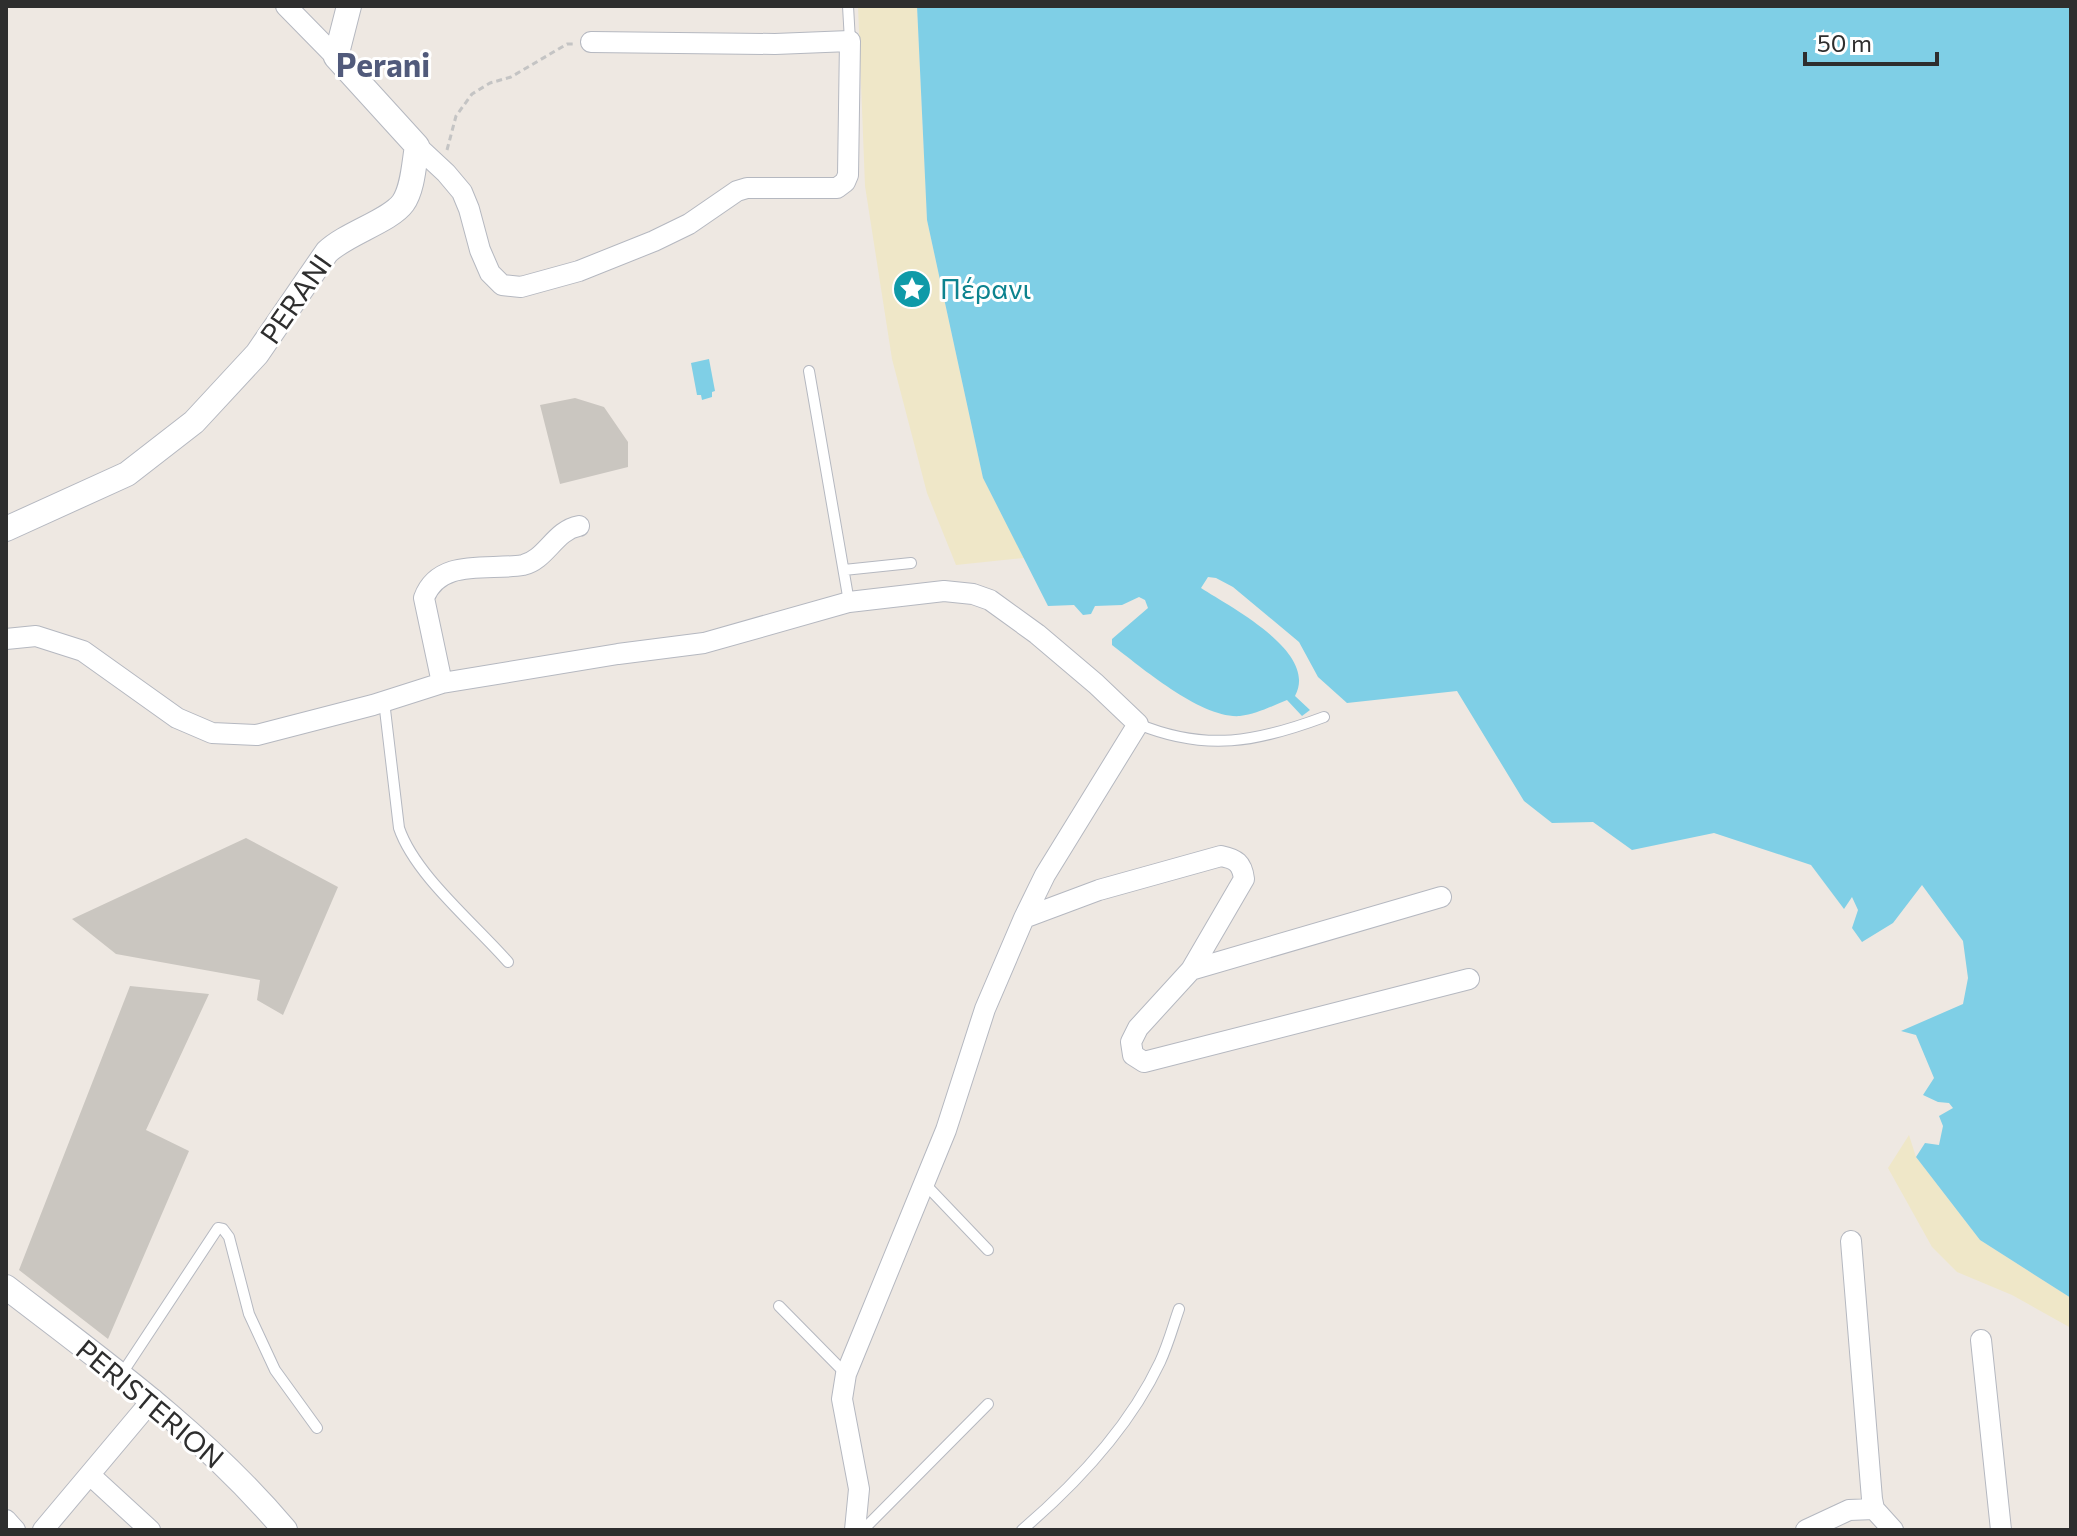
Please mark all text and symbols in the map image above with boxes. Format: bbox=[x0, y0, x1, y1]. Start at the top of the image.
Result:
scale bar bbox=[1805, 16, 1937, 66]
text: 50 m bbox=[1817, 28, 1872, 57]
district label: Perani bbox=[336, 44, 430, 84]
street label: PERANI bbox=[252, 247, 338, 350]
place icon: Πέρανι bbox=[891, 268, 933, 310]
place label: Πέρανι bbox=[940, 271, 1031, 305]
street label: PERISTERION bbox=[70, 1332, 231, 1475]

